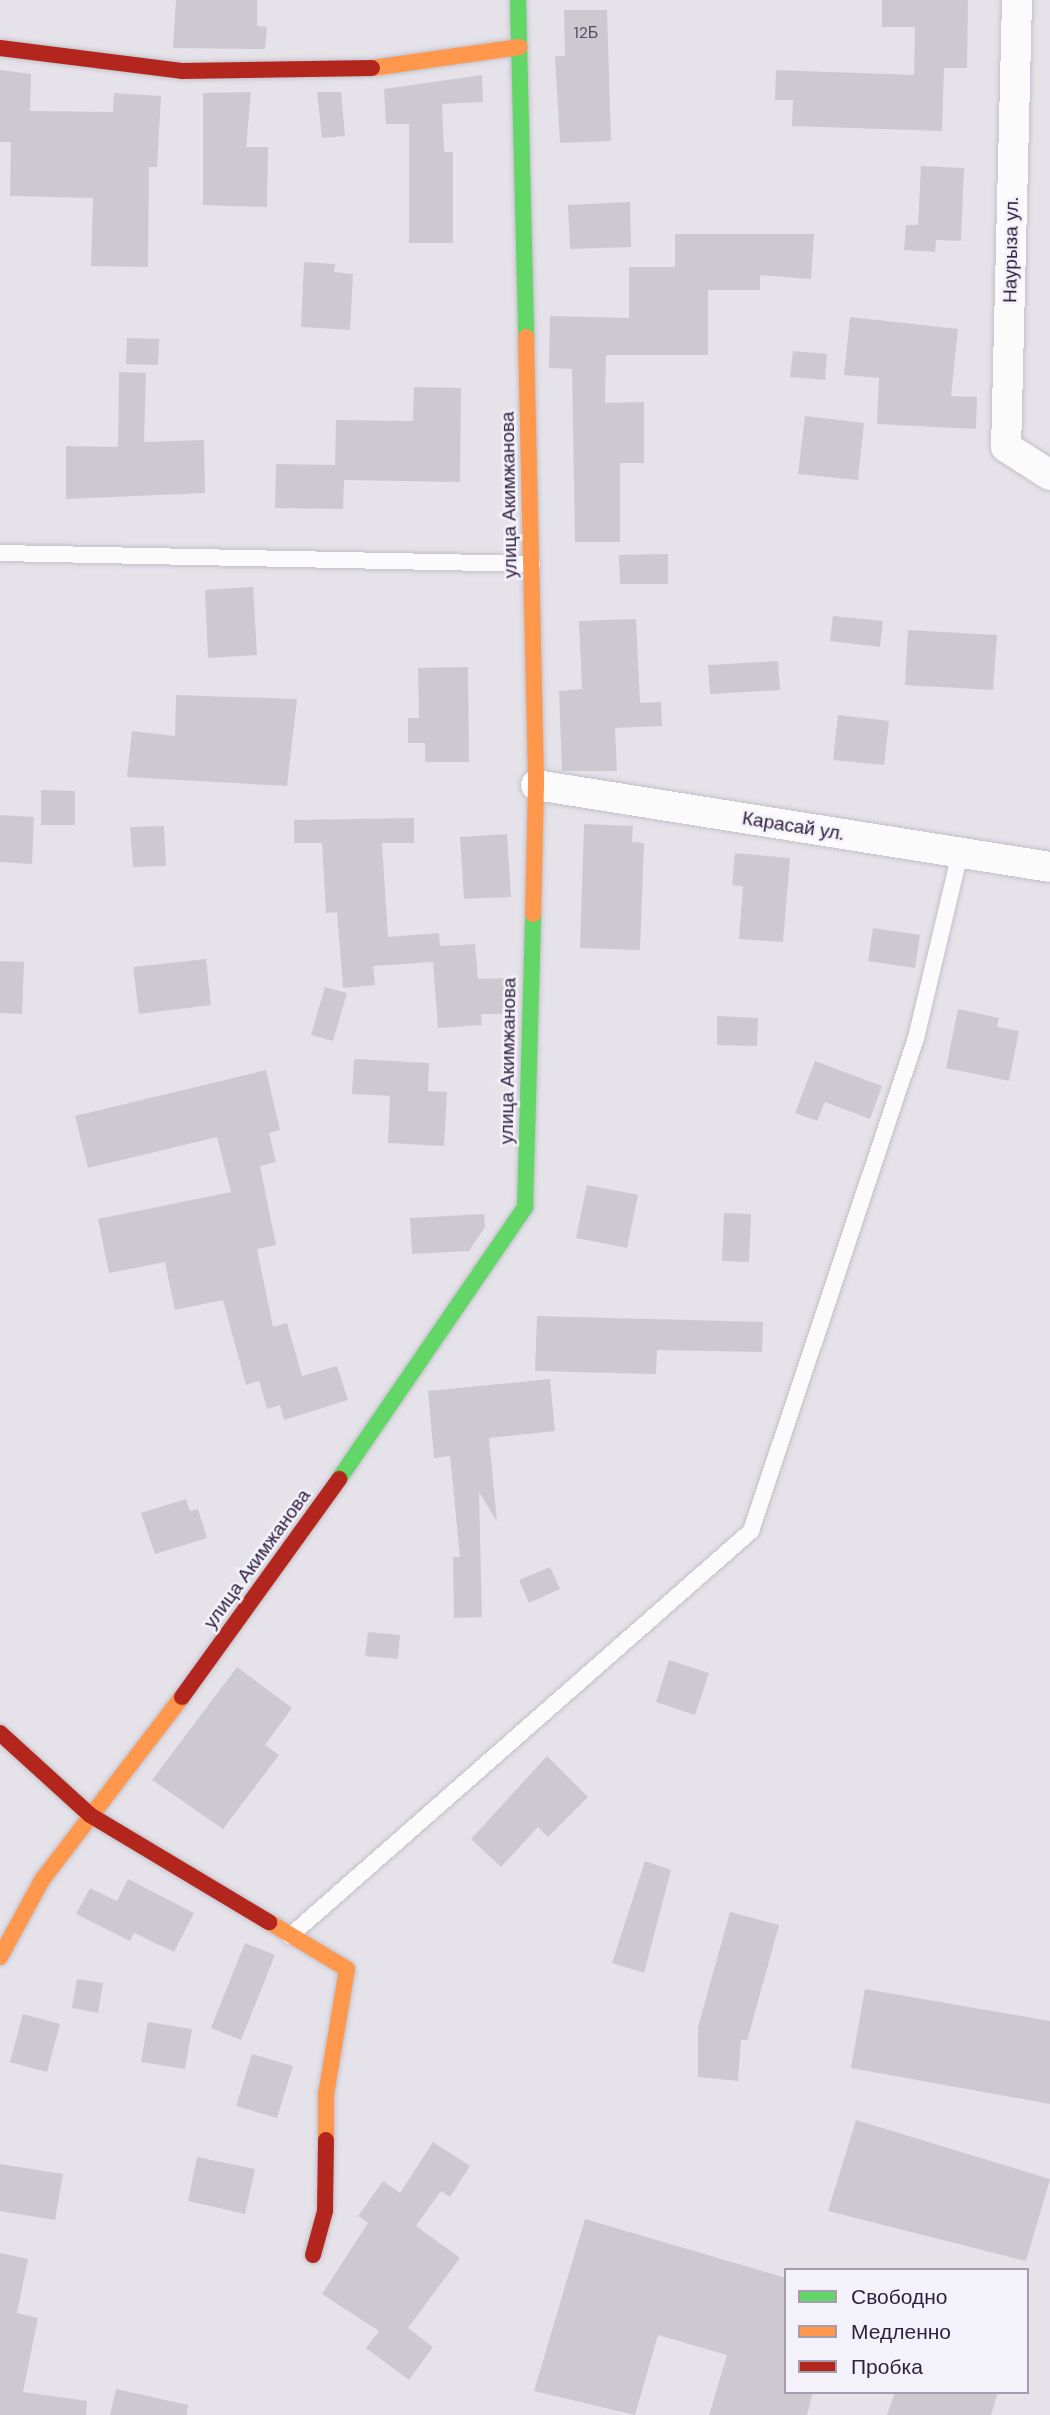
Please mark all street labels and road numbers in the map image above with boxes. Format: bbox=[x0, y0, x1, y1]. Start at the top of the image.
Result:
street label: Наурыза ул. bbox=[999, 197, 1023, 303]
street label: улица Акимжанова bbox=[496, 411, 522, 579]
street label: Карасай ул. bbox=[741, 807, 845, 845]
street label: улица Акимжанова bbox=[495, 977, 521, 1145]
street label: улица Акимжанова bbox=[199, 1485, 315, 1633]

